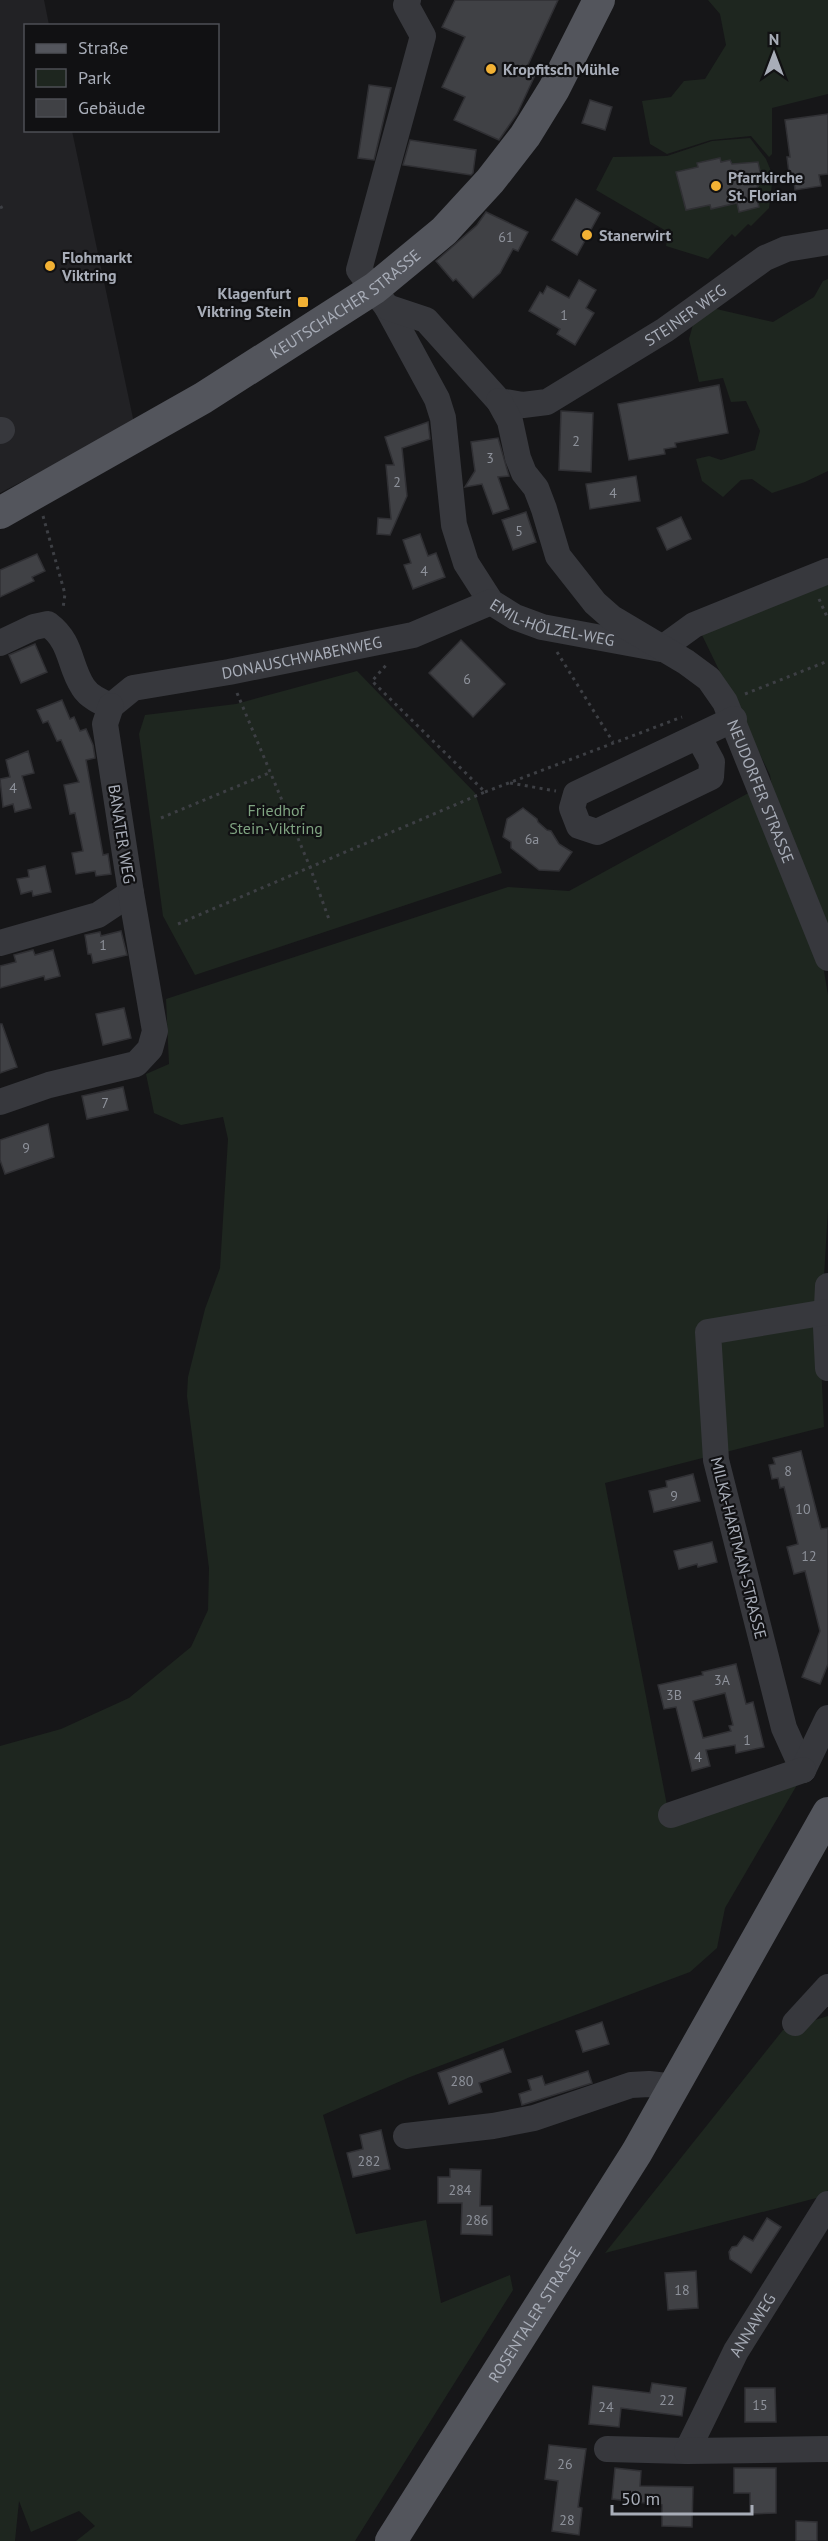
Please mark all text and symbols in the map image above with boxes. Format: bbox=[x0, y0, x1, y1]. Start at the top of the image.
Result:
legend bbox=[24, 24, 219, 132]
north arrow bbox=[744, 24, 804, 84]
text: N bbox=[769, 29, 779, 49]
text: Straße bbox=[78, 36, 129, 59]
place label: Kropfitsch Mühle bbox=[503, 59, 619, 79]
marker: Kropfitsch Mühle bbox=[484, 62, 498, 76]
text: Park bbox=[78, 66, 111, 89]
text: Gebäude bbox=[78, 96, 145, 119]
place label: Pfarrkirche St. Florian bbox=[728, 167, 803, 205]
marker: Pfarrkirche St. Florian bbox=[709, 179, 723, 193]
place label: Stanerwirt bbox=[599, 225, 671, 245]
house number: 61 bbox=[498, 228, 514, 246]
marker: Stanerwirt bbox=[580, 228, 594, 242]
street label: KEUTSCHACHER STRASSE bbox=[266, 245, 424, 363]
place label: Flohmarkt Viktring bbox=[61, 247, 132, 285]
marker: Flohmarkt Viktring bbox=[43, 259, 57, 273]
street label: STEINER WEG bbox=[641, 279, 730, 350]
place label: Klagenfurt Viktring Stein bbox=[196, 283, 291, 321]
marker: Klagenfurt Viktring Stein bbox=[296, 295, 310, 309]
house number: 1 bbox=[560, 306, 568, 324]
house number: 2 bbox=[572, 432, 580, 450]
house number: 3 bbox=[486, 449, 494, 467]
house number: 2 bbox=[393, 473, 401, 491]
house number: 4 bbox=[609, 484, 617, 502]
house number: 5 bbox=[515, 522, 523, 540]
house number: 4 bbox=[420, 562, 428, 580]
street label: EMIL-HÖLZEL-WEG bbox=[486, 594, 616, 650]
street label: DONAUSCHWABENWEG bbox=[220, 631, 384, 683]
house number: 6 bbox=[463, 670, 471, 688]
street label: NEUDORFER STRASSE bbox=[723, 717, 799, 866]
house number: 4 bbox=[9, 779, 17, 797]
street label: BANATER WEG bbox=[104, 783, 140, 885]
park label: Friedhof Stein-Viktring bbox=[229, 800, 323, 838]
house number: 6a bbox=[525, 830, 539, 848]
house number: 1 bbox=[99, 936, 107, 954]
house number: 7 bbox=[101, 1094, 109, 1112]
house number: 9 bbox=[22, 1139, 30, 1157]
street label: MILKA-HARTMAN-STRASSE bbox=[707, 1455, 771, 1641]
house number: 8 bbox=[784, 1462, 792, 1480]
house number: 9 bbox=[670, 1487, 678, 1505]
house number: 10 bbox=[795, 1500, 811, 1518]
house number: 12 bbox=[801, 1547, 817, 1565]
house number: 3A bbox=[714, 1671, 731, 1689]
house number: 3B bbox=[666, 1686, 682, 1704]
house number: 1 bbox=[743, 1731, 751, 1749]
house number: 4 bbox=[694, 1748, 702, 1766]
house number: 280 bbox=[451, 2072, 474, 2090]
house number: 282 bbox=[358, 2152, 380, 2170]
house number: 284 bbox=[449, 2181, 472, 2199]
house number: 286 bbox=[466, 2211, 488, 2229]
street label: ROSENTALER STRASSE bbox=[484, 2243, 585, 2386]
house number: 18 bbox=[674, 2281, 690, 2299]
street label: ANNAWEG bbox=[725, 2289, 780, 2360]
house number: 22 bbox=[659, 2391, 675, 2409]
house number: 15 bbox=[752, 2396, 768, 2414]
house number: 24 bbox=[598, 2398, 614, 2416]
house number: 26 bbox=[557, 2455, 573, 2473]
scale bar bbox=[612, 2478, 752, 2516]
text: 50 m bbox=[621, 2487, 660, 2510]
house number: 28 bbox=[559, 2511, 575, 2529]

